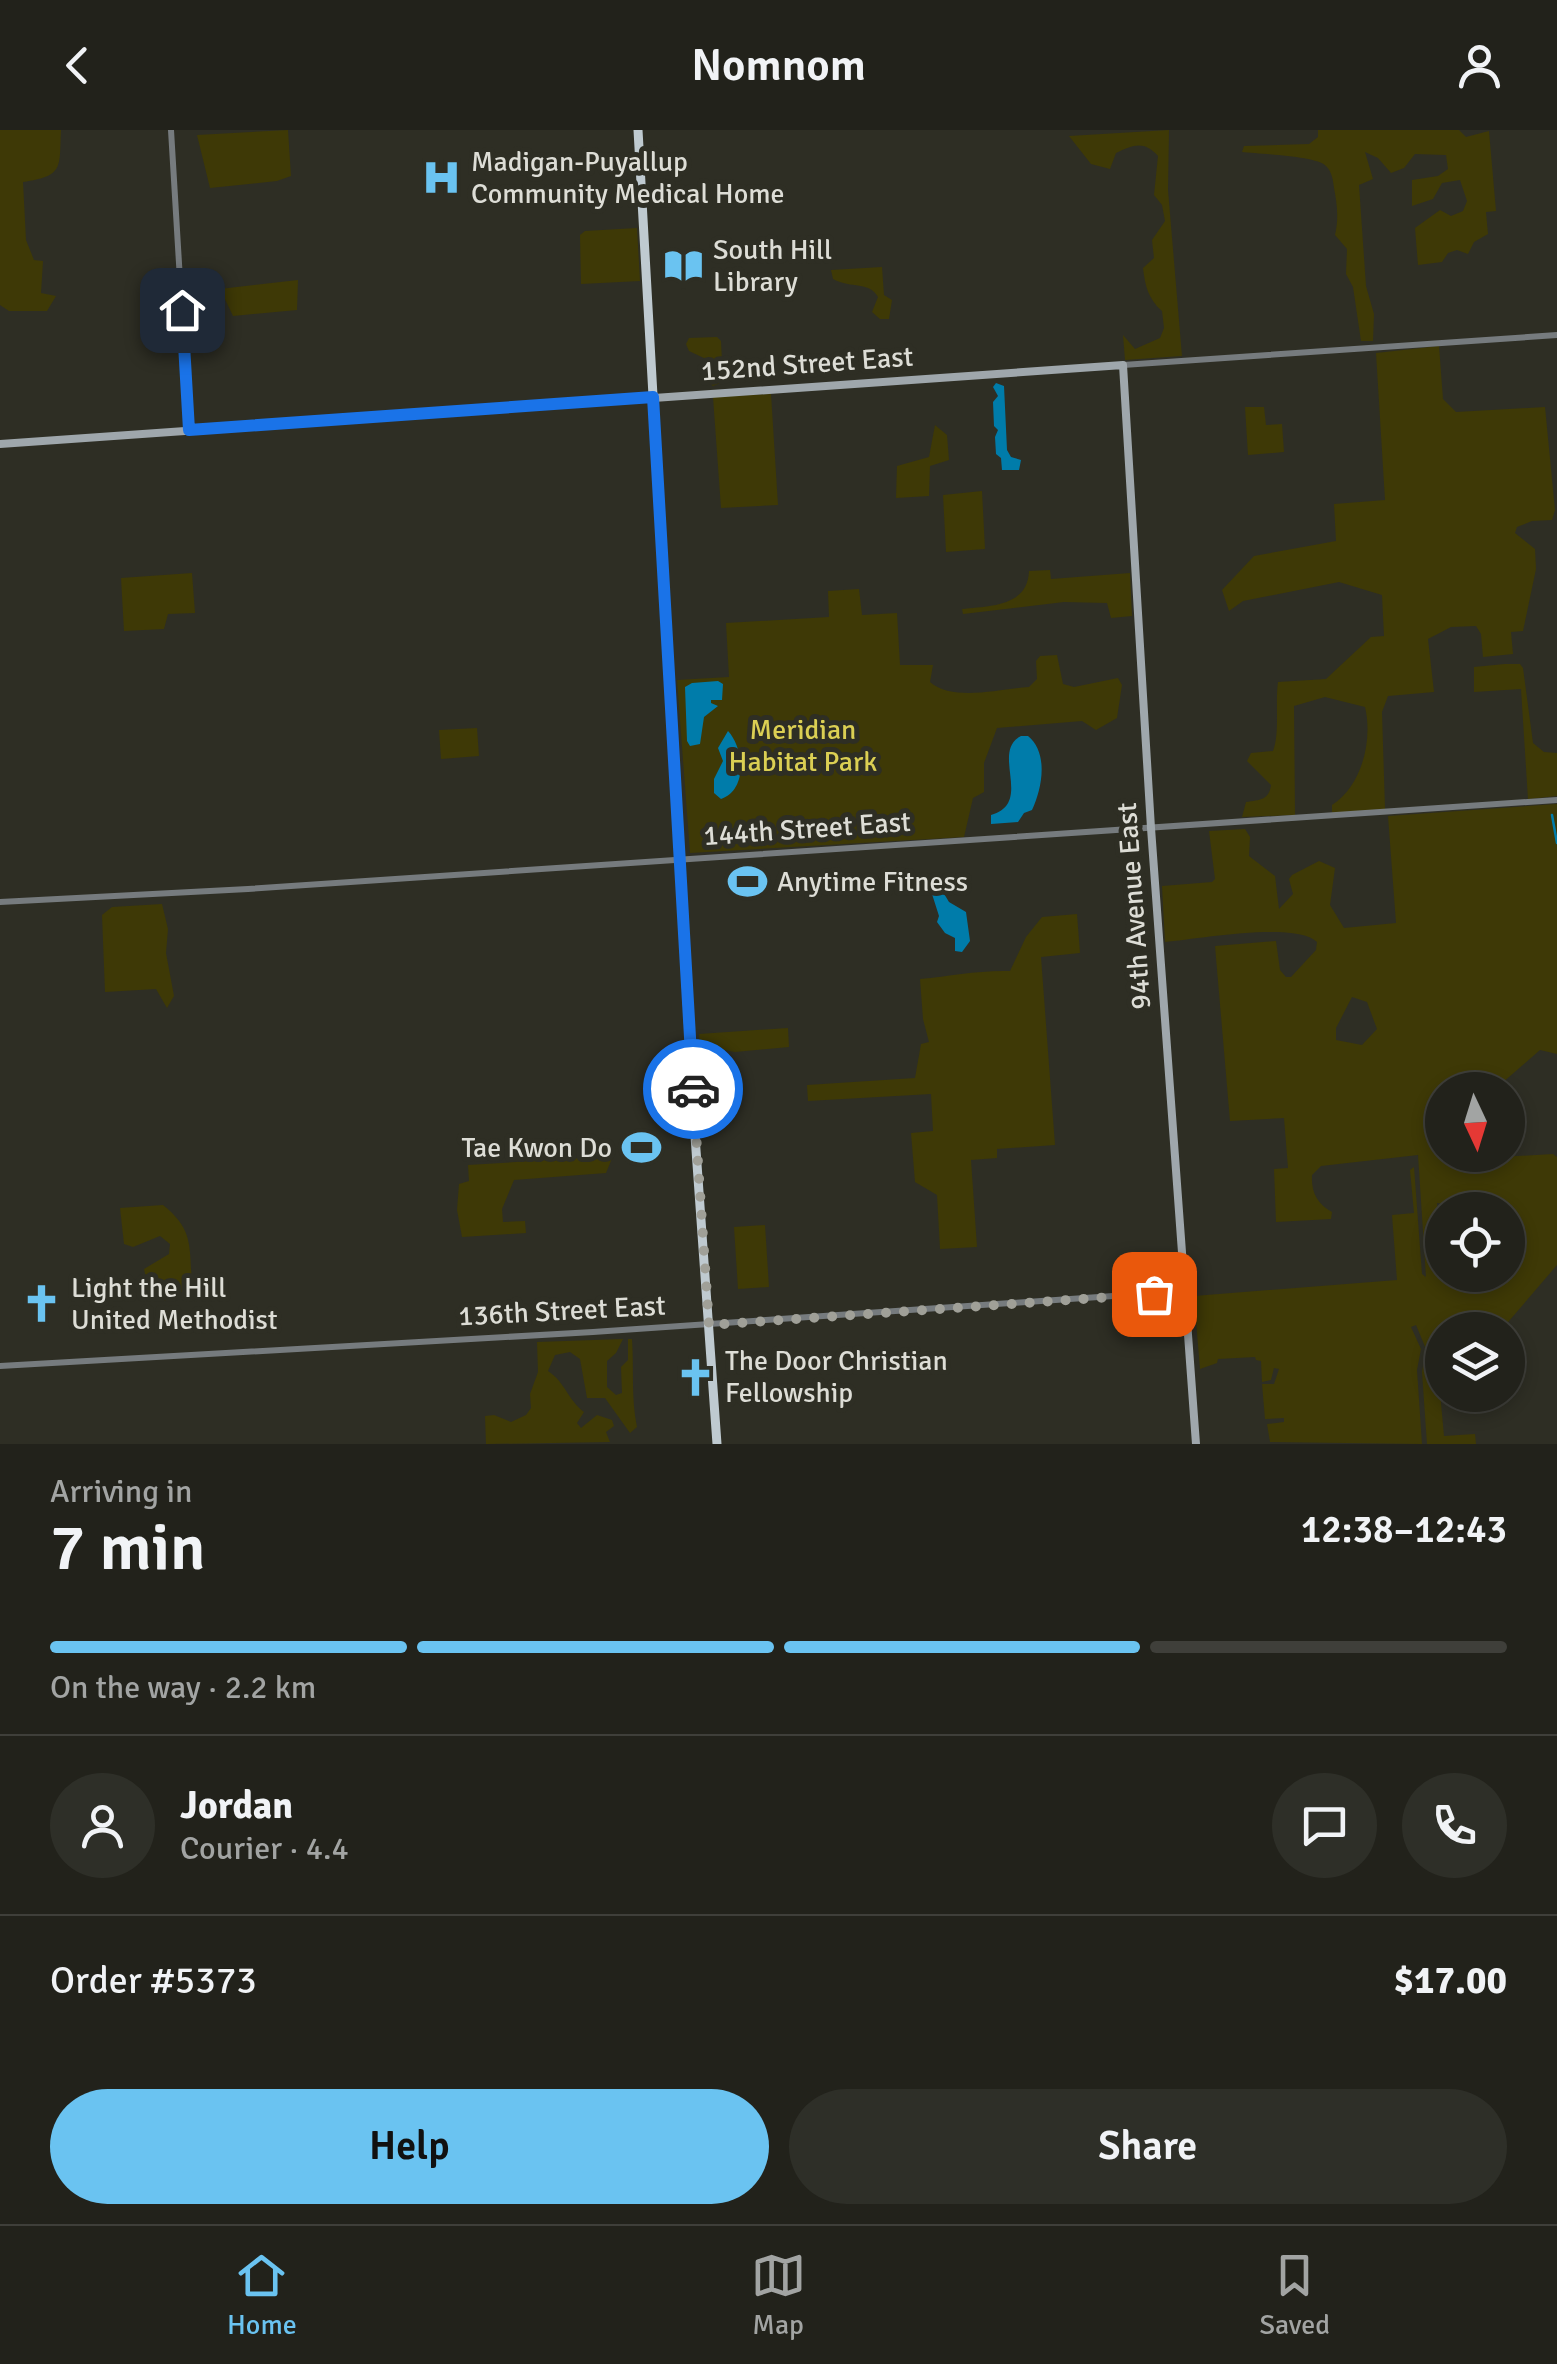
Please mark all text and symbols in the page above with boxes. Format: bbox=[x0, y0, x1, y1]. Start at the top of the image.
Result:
icon: back bbox=[50, 38, 105, 93]
text: Nomnom bbox=[691, 38, 866, 93]
icon: person bbox=[1452, 38, 1507, 93]
place label: Madigan-Puyallup Community Medical Home bbox=[471, 145, 785, 211]
hospital icon: Madigan-Puyallup Community Medical Home bbox=[420, 157, 462, 199]
place label: South Hill Library bbox=[713, 233, 832, 299]
library icon: South Hill Library bbox=[662, 245, 704, 287]
pin bbox=[140, 268, 225, 353]
icon: home bbox=[155, 283, 210, 338]
street label: 152nd Street East bbox=[700, 340, 914, 388]
park label: Meridian Habitat Park bbox=[729, 713, 877, 779]
street label: 94th Avenue East bbox=[1110, 801, 1158, 1010]
street label: 144th Street East bbox=[702, 805, 912, 853]
sports icon: Anytime Fitness bbox=[726, 861, 768, 903]
place label: Anytime Fitness bbox=[777, 865, 968, 899]
courier bbox=[643, 1039, 743, 1139]
icon: car bbox=[666, 1062, 721, 1117]
north arrow bbox=[1425, 1072, 1525, 1172]
map controls bbox=[1425, 1072, 1525, 1412]
sports icon: Tae Kwon Do bbox=[621, 1127, 663, 1169]
place label: Tae Kwon Do bbox=[461, 1131, 612, 1165]
button: locate bbox=[1425, 1192, 1525, 1292]
pin bbox=[1112, 1252, 1197, 1337]
icon: bag bbox=[1127, 1267, 1182, 1322]
place label: Light the Hill United Methodist bbox=[71, 1271, 278, 1337]
church icon: Light the Hill United Methodist bbox=[20, 1283, 62, 1325]
street label: 136th Street East bbox=[457, 1289, 667, 1333]
button: layers bbox=[1425, 1312, 1525, 1412]
place label: The Door Christian Fellowship bbox=[725, 1344, 948, 1410]
church icon: The Door Christian Fellowship bbox=[674, 1356, 716, 1398]
text: Arriving in bbox=[50, 1472, 192, 1511]
text: 12:38–12:43 bbox=[1301, 1506, 1507, 1553]
text: 7 min bbox=[50, 1508, 206, 1588]
text: On the way · 2.2 km bbox=[50, 1668, 316, 1707]
button: person bbox=[50, 1773, 155, 1878]
button: chat bbox=[1272, 1773, 1377, 1878]
button: phone bbox=[1402, 1773, 1507, 1878]
text: Jordan bbox=[180, 1782, 293, 1829]
text: Courier · 4.4 bbox=[180, 1829, 349, 1868]
text: Order #5373 bbox=[50, 1957, 257, 2004]
text: $17.00 bbox=[1394, 1957, 1507, 2004]
button: Help bbox=[50, 2089, 769, 2204]
button: Share bbox=[789, 2089, 1507, 2204]
tab: Home bbox=[227, 2248, 297, 2342]
tab: Map bbox=[751, 2248, 806, 2342]
tab: Saved bbox=[1260, 2248, 1330, 2342]

